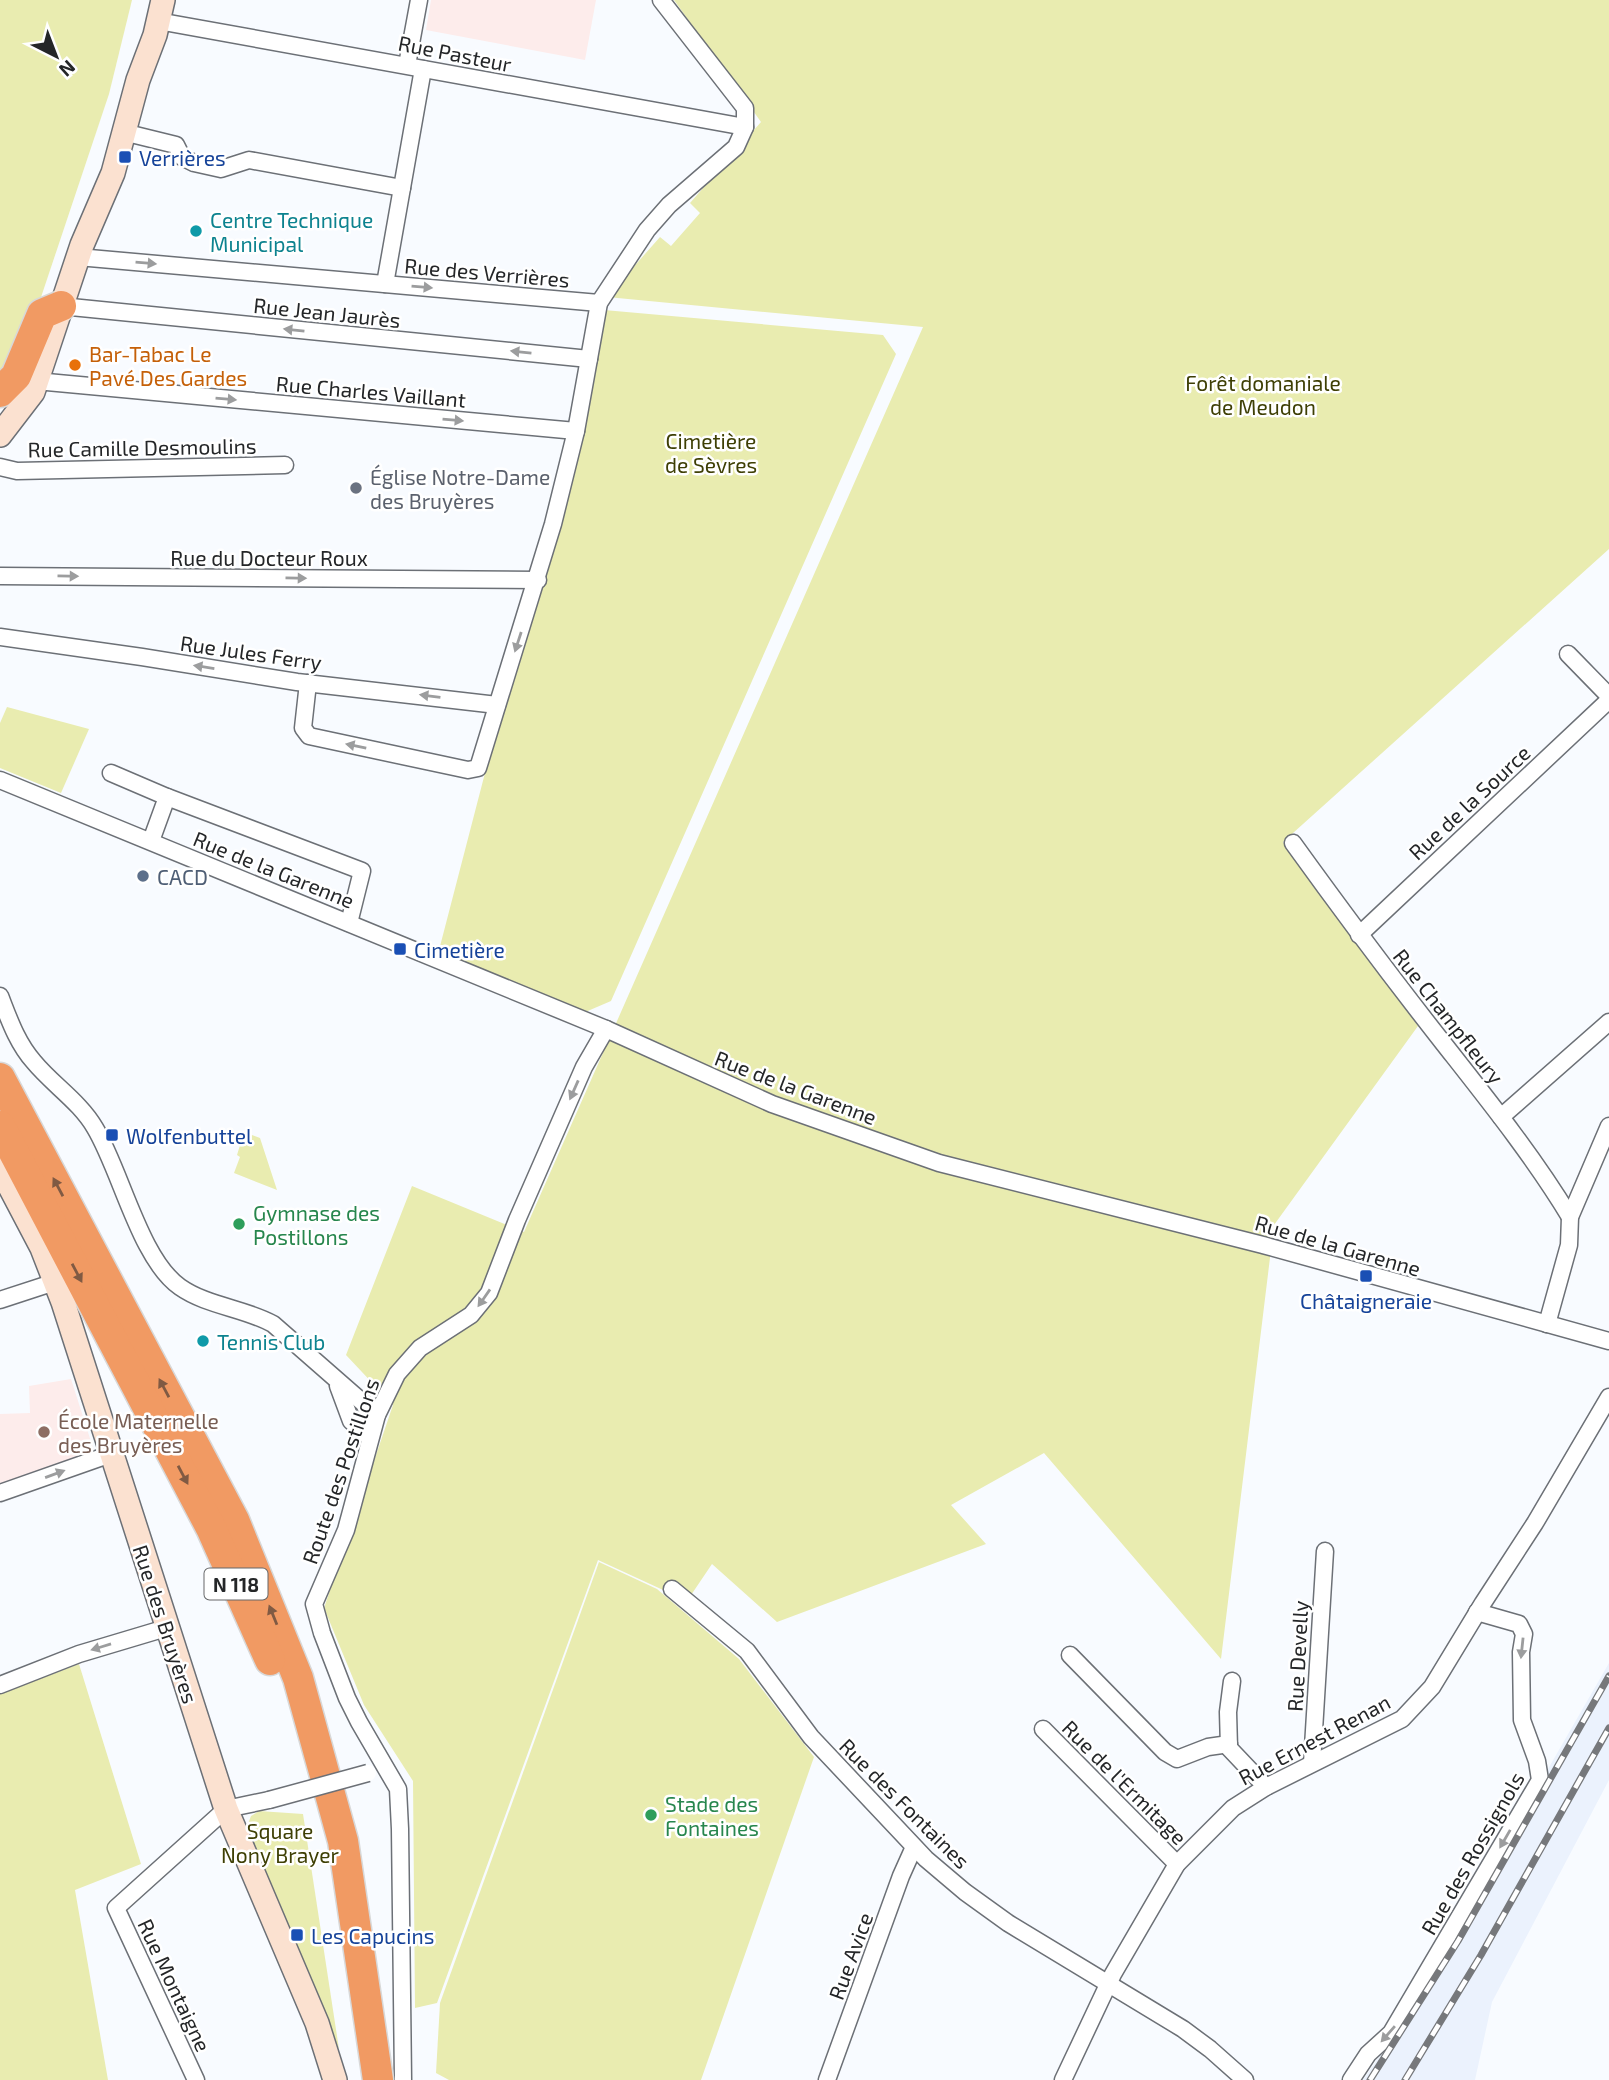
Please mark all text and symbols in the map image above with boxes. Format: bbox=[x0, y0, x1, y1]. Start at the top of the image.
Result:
north arrow bbox=[21, 21, 91, 91]
street label: Rue Pasteur bbox=[396, 30, 514, 76]
text: N bbox=[55, 56, 81, 82]
place label: Verrières bbox=[139, 145, 226, 170]
marker: Verrières bbox=[117, 149, 133, 165]
place label: Centre Technique Municipal bbox=[210, 207, 373, 256]
marker: Centre Technique Municipal bbox=[188, 223, 204, 239]
street label: Rue des Verrières bbox=[403, 252, 571, 292]
one-way arrow bbox=[136, 257, 158, 268]
one-way arrow bbox=[411, 282, 433, 293]
street label: Rue Jean Jaurès bbox=[252, 292, 402, 332]
one-way arrow bbox=[283, 324, 305, 335]
place label: Bar-Tabac Le Pavé Des Gardes bbox=[89, 341, 247, 390]
one-way arrow bbox=[510, 346, 532, 357]
marker: Bar-Tabac Le Pavé Des Gardes bbox=[67, 357, 83, 373]
street label: Rue Charles Vaillant bbox=[275, 370, 467, 412]
park label: Forêt domaniale de Meudon bbox=[1185, 370, 1341, 419]
one-way arrow bbox=[215, 394, 237, 405]
one-way arrow bbox=[442, 415, 464, 426]
park label: Cimetière de Sèvres bbox=[665, 428, 757, 477]
street label: Rue Camille Desmoulins bbox=[27, 433, 257, 461]
place label: Église Notre-Dame des Bruyères bbox=[370, 464, 550, 513]
marker: Église Notre-Dame des Bruyères bbox=[348, 480, 364, 496]
street label: Rue du Docteur Roux bbox=[170, 545, 368, 570]
one-way arrow bbox=[57, 570, 79, 582]
one-way arrow bbox=[285, 573, 307, 584]
street label: Rue Jules Ferry bbox=[179, 630, 323, 674]
one-way arrow bbox=[512, 632, 522, 653]
one-way arrow bbox=[193, 661, 215, 672]
one-way arrow bbox=[418, 691, 440, 702]
street label: Rue de la Source bbox=[1403, 739, 1535, 865]
one-way arrow bbox=[345, 741, 367, 752]
street label: Rue de la Garenne bbox=[190, 825, 358, 913]
place label: CACD bbox=[157, 864, 208, 889]
marker: CACD bbox=[135, 868, 151, 884]
place label: Cimetière bbox=[414, 937, 505, 962]
marker: Cimetière bbox=[392, 941, 408, 957]
street label: Rue Champfleury bbox=[1389, 944, 1509, 1088]
street label: Rue de la Garenne bbox=[712, 1045, 880, 1129]
one-way arrow bbox=[568, 1079, 579, 1100]
place label: Wolfenbuttel bbox=[126, 1123, 253, 1148]
marker: Wolfenbuttel bbox=[104, 1127, 120, 1143]
one-way arrow bbox=[52, 1177, 63, 1197]
place label: Gymnase des Postillons bbox=[253, 1200, 380, 1249]
street label: Rue de la Garenne bbox=[1252, 1209, 1424, 1281]
marker: Gymnase des Postillons bbox=[231, 1216, 247, 1232]
one-way arrow bbox=[72, 1263, 83, 1283]
marker: Châtaigneraie bbox=[1358, 1268, 1374, 1284]
place label: Châtaigneraie bbox=[1300, 1288, 1432, 1313]
one-way arrow bbox=[477, 1289, 491, 1307]
place label: Tennis Club bbox=[217, 1329, 325, 1354]
marker: Tennis Club bbox=[195, 1333, 211, 1349]
street label: Route des Postillons bbox=[296, 1375, 384, 1567]
one-way arrow bbox=[158, 1378, 170, 1398]
place label: École Maternelle des Bruyères bbox=[58, 1408, 219, 1457]
marker: École Maternelle des Bruyères bbox=[36, 1424, 52, 1440]
one-way arrow bbox=[177, 1465, 189, 1484]
one-way arrow bbox=[45, 1468, 66, 1479]
street label: Rue des Bruyères bbox=[129, 1542, 203, 1706]
road number: N 118 bbox=[204, 1568, 268, 1600]
street label: Rue Develly bbox=[1282, 1600, 1312, 1712]
one-way arrow bbox=[267, 1604, 278, 1625]
one-way arrow bbox=[1516, 1637, 1527, 1659]
one-way arrow bbox=[90, 1643, 111, 1653]
street label: Rue Ernest Renan bbox=[1234, 1689, 1394, 1789]
street label: Rue de l'Ermitage bbox=[1058, 1715, 1192, 1849]
street label: Rue des Fontaines bbox=[835, 1733, 975, 1873]
street label: Rue des Rossignols bbox=[1415, 1767, 1529, 1939]
place label: Stade des Fontaines bbox=[665, 1791, 759, 1840]
marker: Stade des Fontaines bbox=[643, 1807, 659, 1823]
park label: Square Nony Brayer bbox=[221, 1818, 340, 1867]
one-way arrow bbox=[1499, 1829, 1511, 1849]
street label: Rue Avice bbox=[823, 1909, 877, 2003]
street label: Rue Montaigne bbox=[133, 1915, 217, 2055]
place label: Les Capucins bbox=[311, 1923, 434, 1948]
marker: Les Capucins bbox=[289, 1927, 305, 1943]
one-way arrow bbox=[1381, 2025, 1396, 2042]

